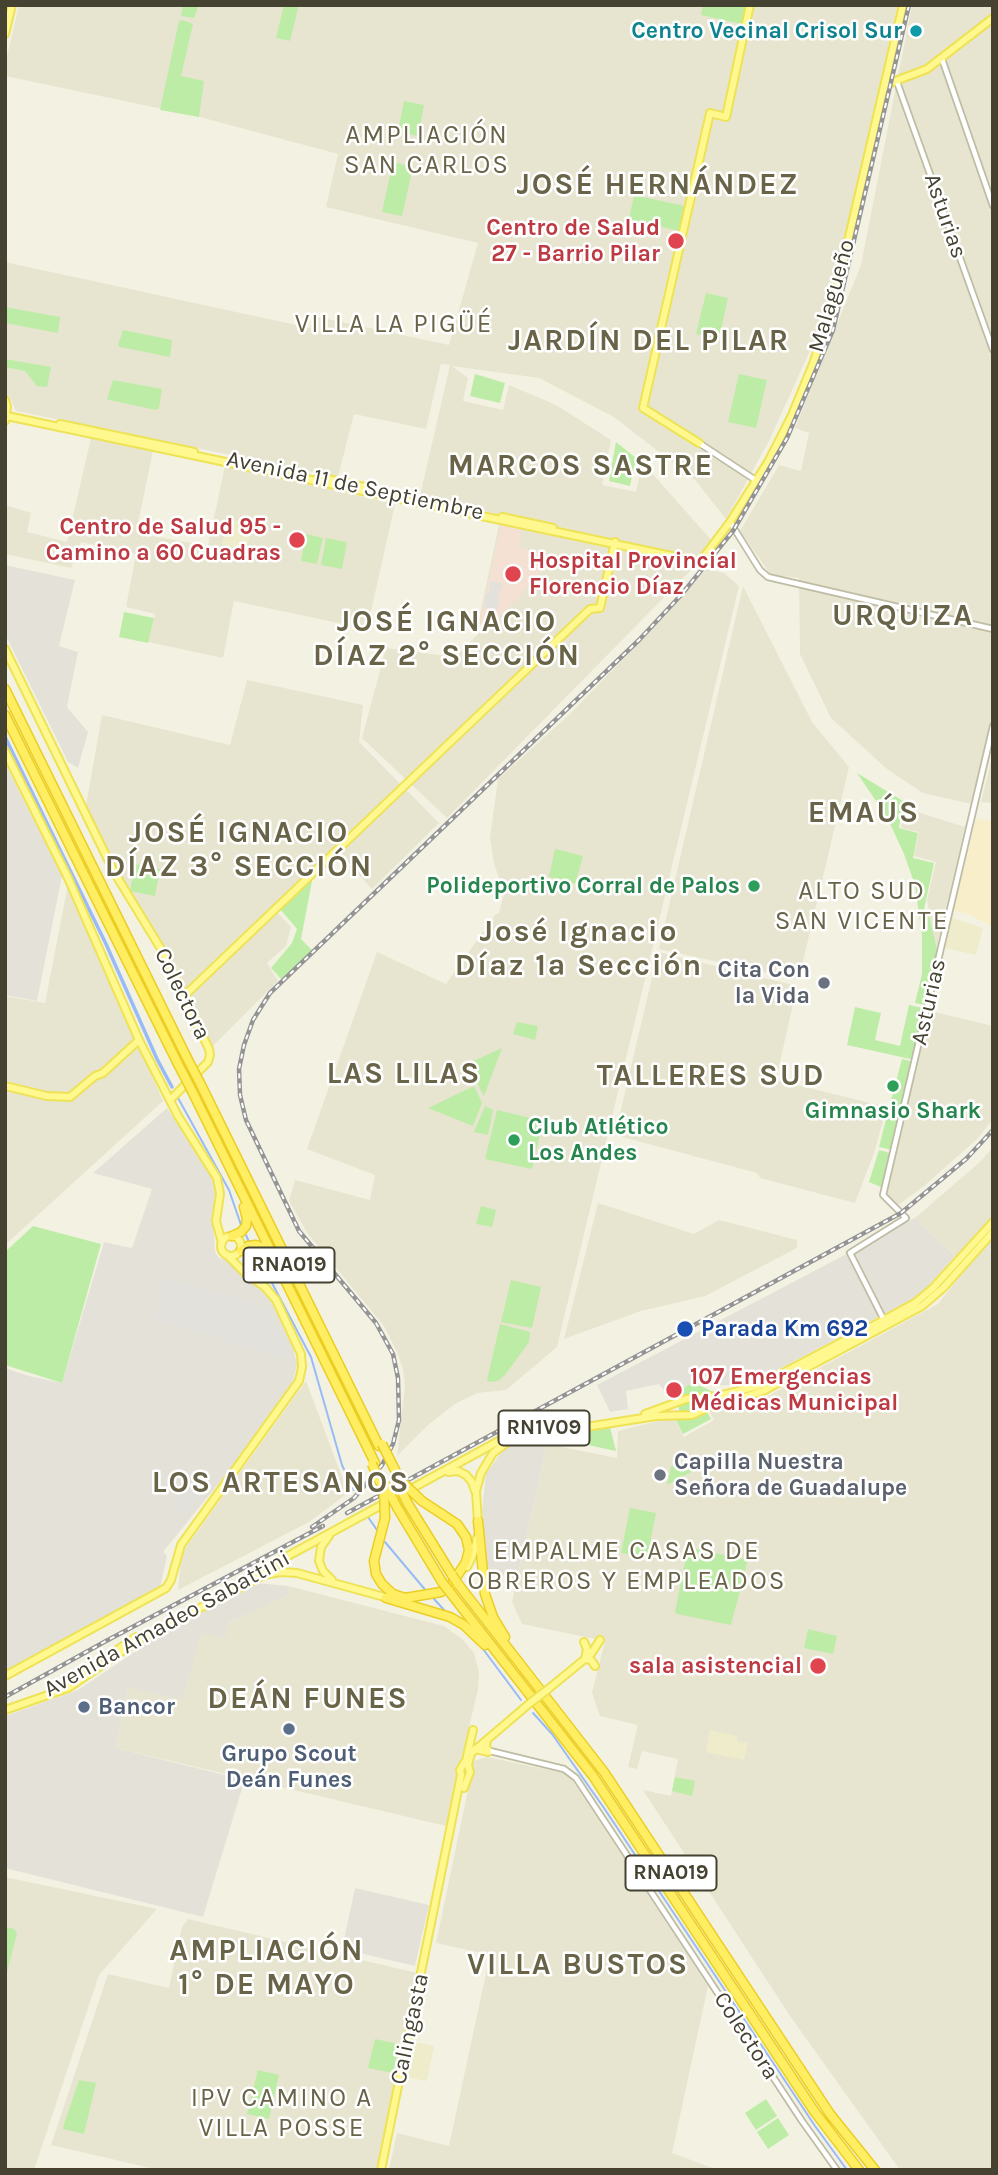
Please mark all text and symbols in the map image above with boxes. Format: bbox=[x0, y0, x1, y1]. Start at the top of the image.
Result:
place label: Centro Vecinal Crisol Sur bbox=[631, 17, 902, 45]
marker: Centro Vecinal Crisol Sur bbox=[908, 23, 924, 39]
district label: AMPLIACIÓN SAN CARLOS bbox=[345, 120, 509, 182]
district label: JOSÉ HERNÁNDEZ bbox=[518, 167, 798, 203]
street label: Asturias bbox=[918, 170, 972, 262]
place label: Centro de Salud 27 - Barrio Pilar bbox=[486, 214, 660, 268]
marker: Centro de Salud 27 - Barrio Pilar bbox=[666, 231, 686, 251]
street label: Malagueño bbox=[803, 236, 861, 356]
district label: VILLA LA PIGÜÉ bbox=[296, 309, 492, 341]
district label: JARDÍN DEL PILAR bbox=[510, 323, 788, 359]
street label: Avenida 11 de Septiembre bbox=[224, 445, 486, 527]
district label: MARCOS SASTRE bbox=[449, 448, 713, 484]
place label: Centro de Salud 95 - Camino a 60 Cuadras bbox=[46, 513, 281, 567]
marker: Centro de Salud 95 - Camino a 60 Cuadras bbox=[287, 530, 307, 550]
place label: Hospital Provincial Florencio Díaz bbox=[529, 547, 737, 601]
marker: Hospital Provincial Florencio Díaz bbox=[503, 564, 523, 584]
district label: URQUIZA bbox=[833, 598, 973, 634]
district label: JOSÉ IGNACIO DÍAZ 2° SECCIÓN bbox=[315, 604, 579, 674]
district label: EMAÚS bbox=[808, 795, 920, 831]
district label: JOSÉ IGNACIO DÍAZ 3° SECCIÓN bbox=[107, 815, 371, 886]
place label: Polideportivo Corral de Palos bbox=[426, 872, 740, 900]
district label: ALTO SUD SAN VICENTE bbox=[776, 876, 948, 938]
marker: Polideportivo Corral de Palos bbox=[746, 878, 762, 894]
district label: José Ignacio Díaz 1ª Sección bbox=[470, 914, 688, 984]
street label: Colectora bbox=[148, 943, 216, 1045]
place label: Cita Con la Vida bbox=[718, 956, 810, 1010]
street label: Asturias bbox=[906, 956, 952, 1048]
marker: Cita Con la Vida bbox=[816, 975, 832, 991]
district label: LAS LILAS bbox=[328, 1056, 480, 1092]
district label: TALLERES SUD bbox=[598, 1058, 824, 1094]
marker: Gimnasio Shark bbox=[885, 1078, 901, 1094]
place label: Gimnasio Shark bbox=[805, 1097, 981, 1125]
place label: Club Atlético Los Andes bbox=[528, 1113, 668, 1167]
marker: Club Atlético Los Andes bbox=[506, 1132, 522, 1148]
road number: RNA019 bbox=[244, 1248, 334, 1282]
place label: Parada Km 692 bbox=[701, 1315, 868, 1343]
marker: Parada Km 692 bbox=[675, 1319, 695, 1339]
place label: 107 Emergencias Médicas Municipal bbox=[690, 1363, 898, 1417]
marker: 107 Emergencias Médicas Municipal bbox=[664, 1380, 684, 1400]
road number: RN1V09 bbox=[498, 1410, 590, 1446]
place label: Capilla Nuestra Señora de Guadalupe bbox=[674, 1448, 907, 1502]
district label: LOS ARTESANOS bbox=[153, 1465, 409, 1501]
marker: Capilla Nuestra Señora de Guadalupe bbox=[652, 1467, 668, 1483]
district label: EMPALME CASAS DE OBREROS Y EMPLEADOS bbox=[470, 1536, 784, 1598]
street label: Avenida Amadeo Sabattini bbox=[39, 1545, 295, 1703]
place label: sala asistencial bbox=[629, 1652, 802, 1680]
marker: sala asistencial bbox=[808, 1656, 828, 1676]
district label: DEÁN FUNES bbox=[209, 1681, 407, 1717]
place label: Bancor bbox=[98, 1693, 175, 1721]
marker: Bancor bbox=[76, 1699, 92, 1715]
marker: Grupo Scout Deán Funes bbox=[281, 1721, 297, 1737]
place label: Grupo Scout Deán Funes bbox=[221, 1740, 357, 1794]
road number: RNA019 bbox=[626, 1856, 716, 1890]
district label: AMPLIACIÓN 1° DE MAYO bbox=[171, 1933, 363, 2004]
district label: VILLA BUSTOS bbox=[468, 1947, 688, 1983]
street label: Calingasta bbox=[385, 1971, 435, 2087]
street label: Colectora bbox=[707, 1987, 785, 2085]
district label: IPV CAMINO A VILLA POSSE bbox=[192, 2083, 372, 2144]

